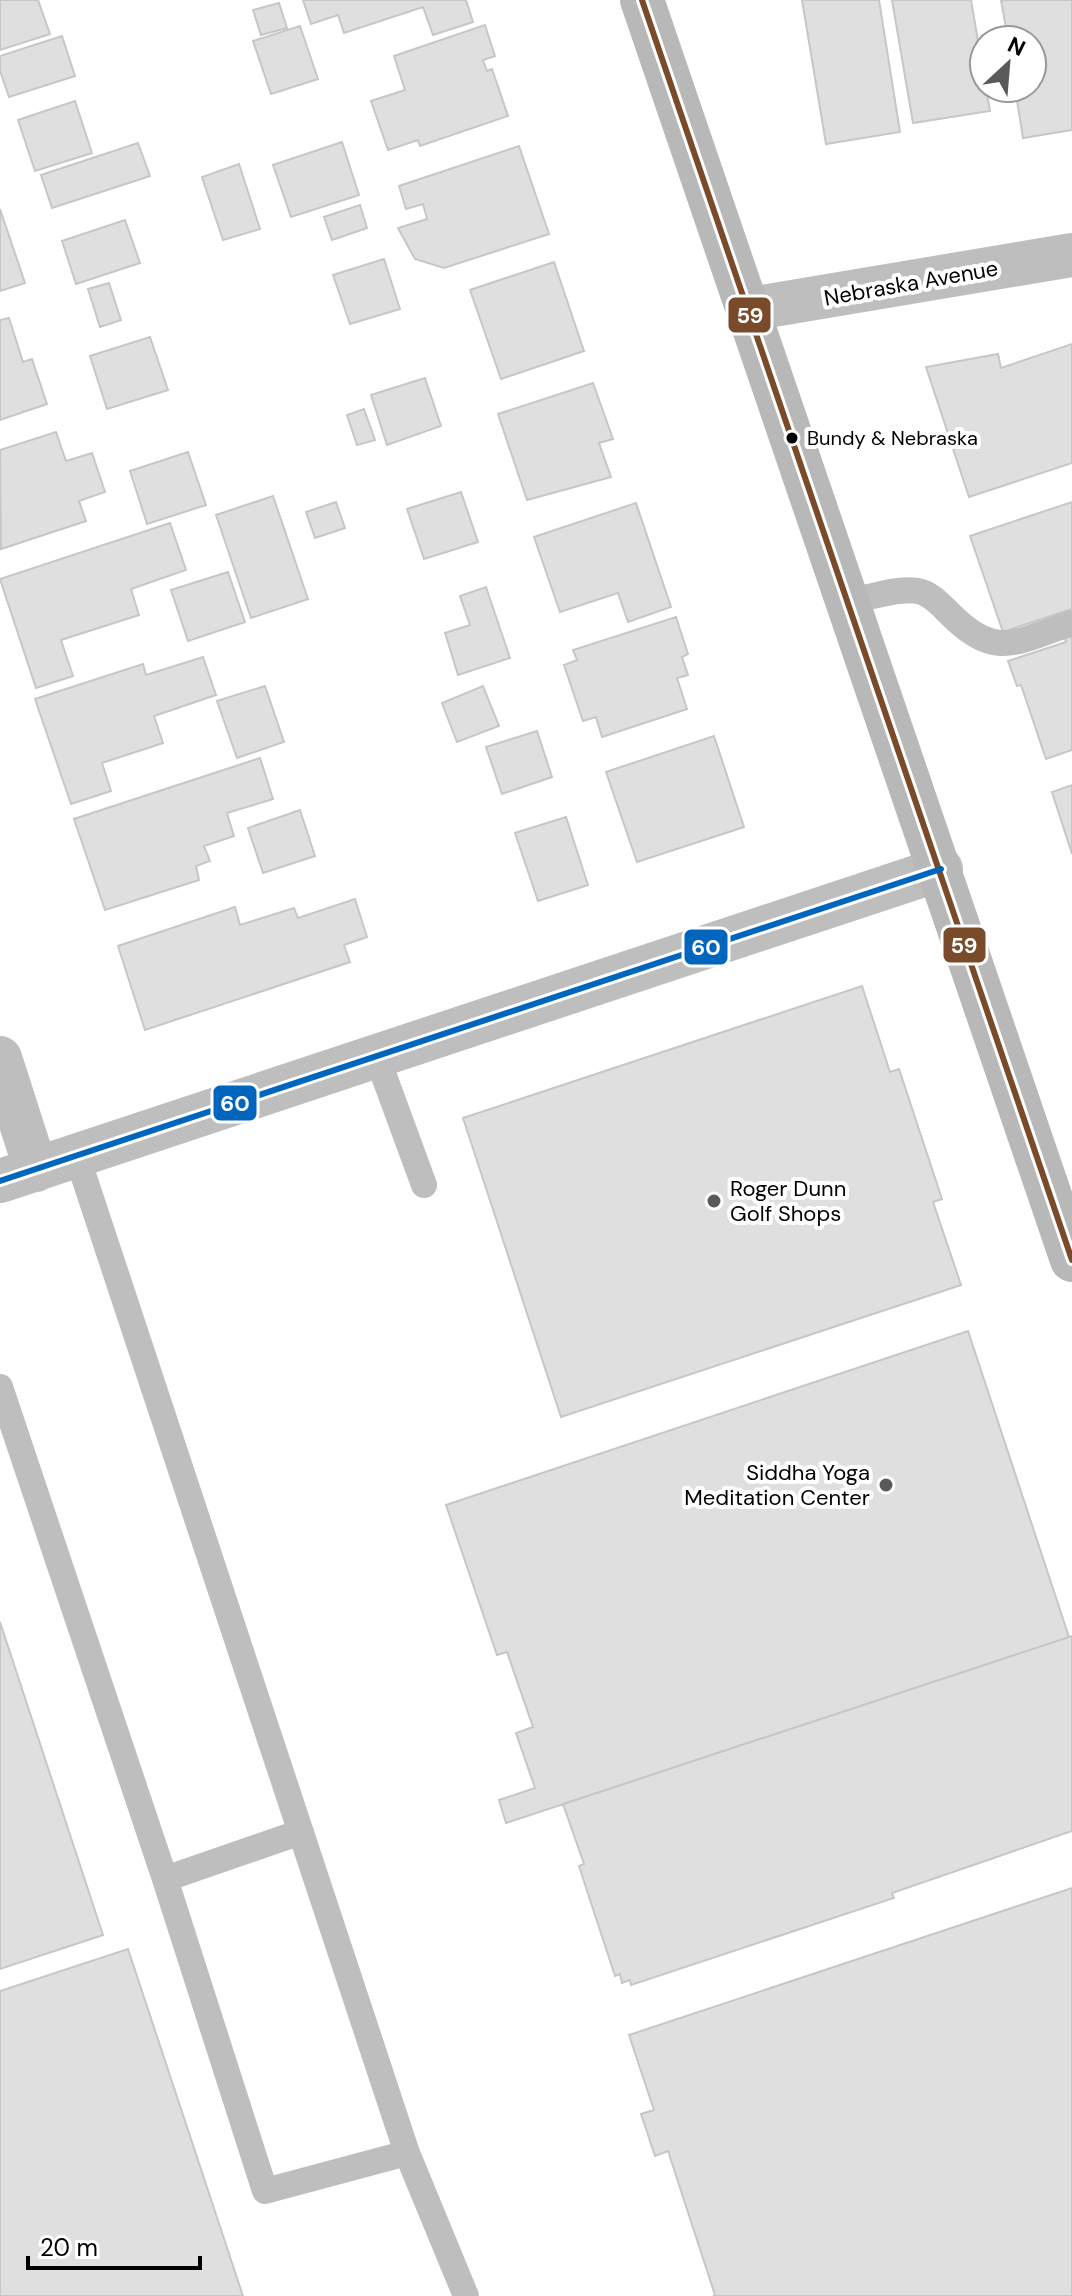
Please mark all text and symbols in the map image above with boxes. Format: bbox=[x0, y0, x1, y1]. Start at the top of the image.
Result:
north arrow bbox=[968, 24, 1048, 104]
text: N bbox=[1003, 30, 1030, 63]
street label: Nebraska Avenue bbox=[822, 253, 1000, 313]
line badge: 59 bbox=[727, 296, 772, 334]
text: 59 bbox=[736, 301, 764, 330]
place label: Bundy & Nebraska bbox=[807, 425, 978, 451]
marker: Bundy & Nebraska bbox=[784, 430, 800, 446]
line badge: 59 bbox=[942, 926, 987, 964]
line badge: 60 bbox=[683, 928, 729, 966]
text: 59 bbox=[950, 931, 978, 960]
text: 60 bbox=[691, 933, 721, 962]
line badge: 60 bbox=[212, 1084, 258, 1122]
text: 60 bbox=[220, 1089, 250, 1118]
place label: Roger Dunn Golf Shops bbox=[730, 1174, 846, 1228]
marker: Roger Dunn Golf Shops bbox=[705, 1192, 723, 1210]
place label: Siddha Yoga Meditation Center bbox=[684, 1458, 870, 1512]
marker: Siddha Yoga Meditation Center bbox=[877, 1476, 895, 1494]
scale bar bbox=[28, 2220, 200, 2270]
text: 20 m bbox=[40, 2232, 98, 2263]

